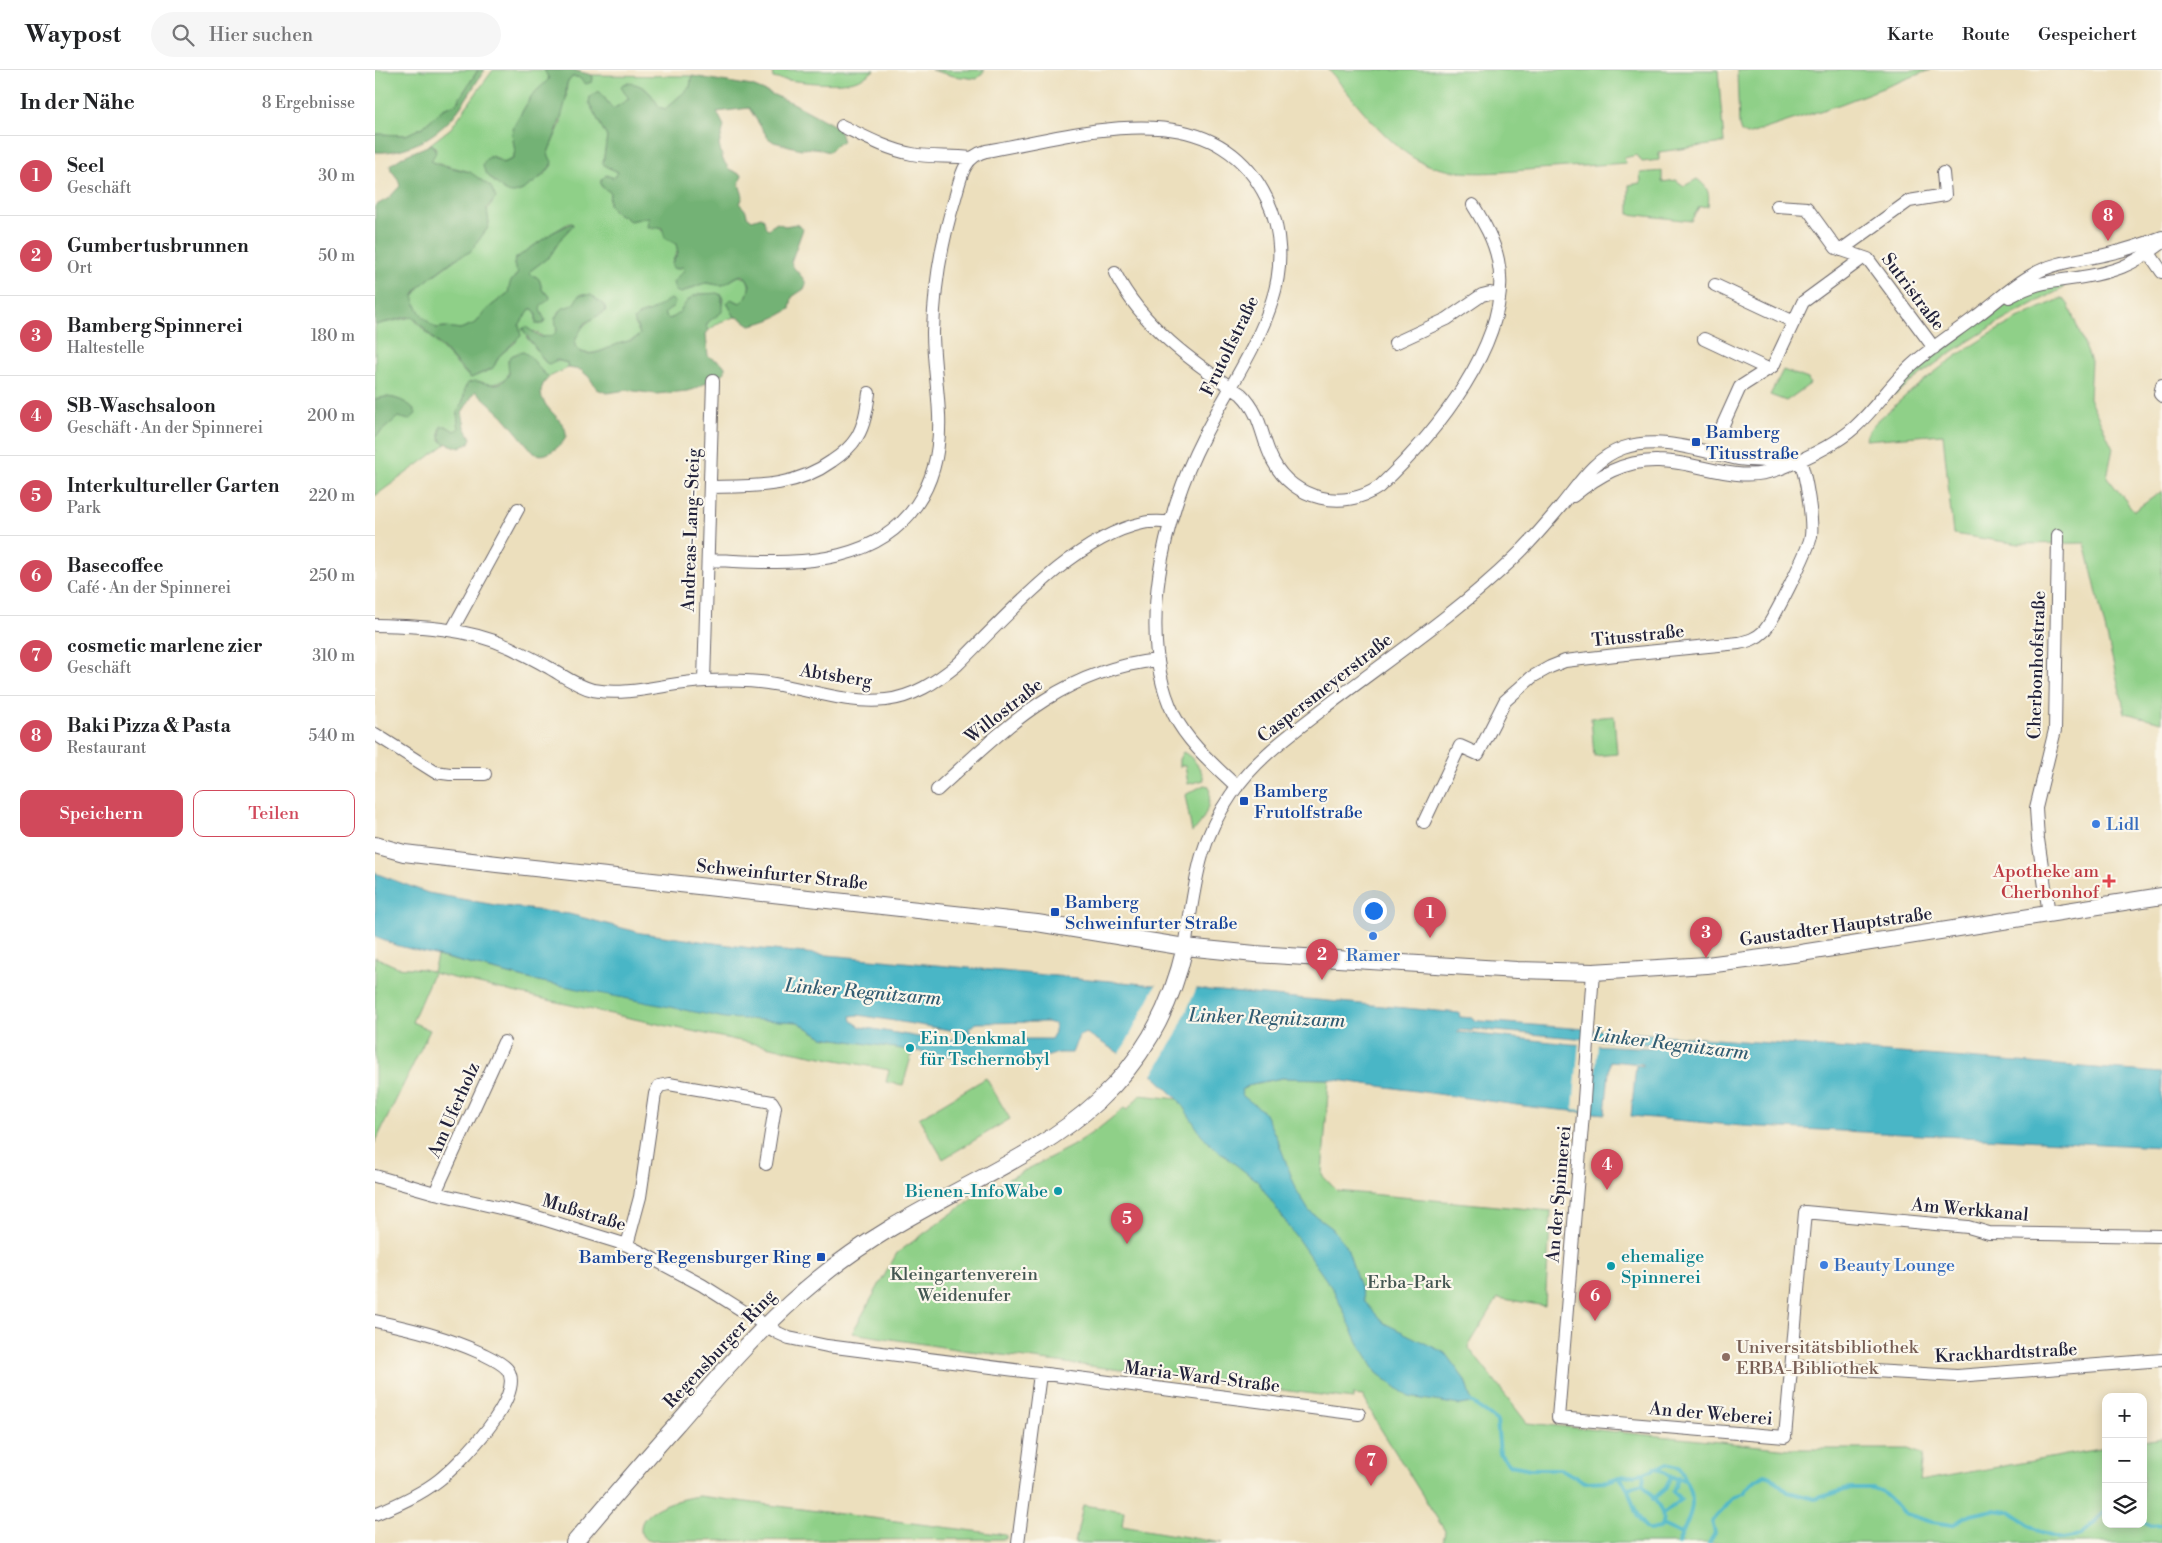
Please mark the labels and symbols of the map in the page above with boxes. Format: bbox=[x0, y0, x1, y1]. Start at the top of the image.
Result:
pin: 8 bbox=[2092, 200, 2124, 241]
street label: Sutristraße bbox=[1876, 249, 1950, 335]
street label: Frutolfstraße bbox=[1196, 292, 1264, 400]
place label: Bamberg Titusstraße bbox=[1705, 421, 1799, 465]
marker: Bamberg Titusstraße bbox=[1690, 436, 1702, 448]
street label: Andreas-Lang-Steig bbox=[677, 447, 705, 613]
street label: Cherbonhofstraße bbox=[2023, 590, 2051, 740]
street label: Titusstraße bbox=[1590, 620, 1686, 652]
street label: Caspersmeyerstraße bbox=[1253, 628, 1397, 748]
street label: Abtsberg bbox=[797, 659, 874, 693]
street label: Willostraße bbox=[960, 673, 1048, 749]
place label: Bamberg Frutolfstraße bbox=[1253, 780, 1363, 824]
marker: Bamberg Frutolfstraße bbox=[1238, 795, 1250, 807]
place label: Lidl bbox=[2106, 813, 2140, 836]
marker: Lidl bbox=[2090, 818, 2102, 830]
street label: Schweinfurter Straße bbox=[695, 855, 869, 895]
place label: Apotheke am Cherbonhof bbox=[1992, 860, 2100, 904]
marker: Apotheke am Cherbonhof bbox=[2103, 875, 2115, 887]
place label: Bamberg Schweinfurter Straße bbox=[1064, 891, 1238, 935]
pin: 1 bbox=[1414, 897, 1446, 938]
your location bbox=[1361, 898, 1387, 924]
street label: Gaustadter Hauptstraße bbox=[1738, 902, 1934, 952]
marker: Bamberg Schweinfurter Straße bbox=[1049, 906, 1061, 918]
pin: 3 bbox=[1690, 917, 1722, 958]
marker: Ramer bbox=[1367, 930, 1379, 942]
pin: 2 bbox=[1306, 939, 1338, 980]
place label: Ramer bbox=[1346, 944, 1401, 967]
water label: Linker Regnitzarm bbox=[783, 973, 943, 1011]
water label: Linker Regnitzarm bbox=[1187, 1003, 1346, 1033]
water label: Linker Regnitzarm bbox=[1591, 1022, 1751, 1066]
place label: Ein Denkmal für Tschernobyl bbox=[920, 1027, 1050, 1071]
marker: Ein Denkmal für Tschernobyl bbox=[904, 1042, 916, 1054]
street label: Am Uferholz bbox=[422, 1059, 485, 1162]
street label: An der Spinnerei bbox=[1541, 1124, 1576, 1264]
pin: 4 bbox=[1591, 1149, 1623, 1190]
place label: Bienen-InfoWabe bbox=[904, 1180, 1048, 1203]
marker: Bienen-InfoWabe bbox=[1052, 1185, 1064, 1197]
street label: Mußstraße bbox=[539, 1189, 629, 1237]
street label: Am Werkkanal bbox=[1910, 1193, 2030, 1227]
pin: 5 bbox=[1111, 1203, 1143, 1244]
place label: ehemalige Spinnerei bbox=[1621, 1245, 1704, 1289]
place label: Bamberg Regensburger Ring bbox=[578, 1246, 812, 1269]
marker: Bamberg Regensburger Ring bbox=[815, 1251, 827, 1263]
place label: Beauty Lounge bbox=[1833, 1254, 1955, 1277]
marker: Beauty Lounge bbox=[1818, 1259, 1830, 1271]
marker: ehemalige Spinnerei bbox=[1605, 1260, 1617, 1272]
park label: Kleingartenverein Weidenufer bbox=[890, 1263, 1038, 1307]
park label: Erba-Park bbox=[1367, 1271, 1453, 1294]
pin: 6 bbox=[1579, 1280, 1611, 1321]
street label: Regensburger Ring bbox=[659, 1284, 782, 1413]
place label: Universitätsbibliothek ERBA-Bibliothek bbox=[1736, 1336, 1920, 1380]
street label: Krackhardtstraße bbox=[1934, 1338, 2078, 1368]
marker: Universitätsbibliothek ERBA-Bibliothek bbox=[1720, 1351, 1732, 1363]
street label: Maria-Ward-Straße bbox=[1123, 1356, 1281, 1398]
street label: An der Weberei bbox=[1647, 1397, 1774, 1431]
pin: 7 bbox=[1355, 1445, 1387, 1486]

